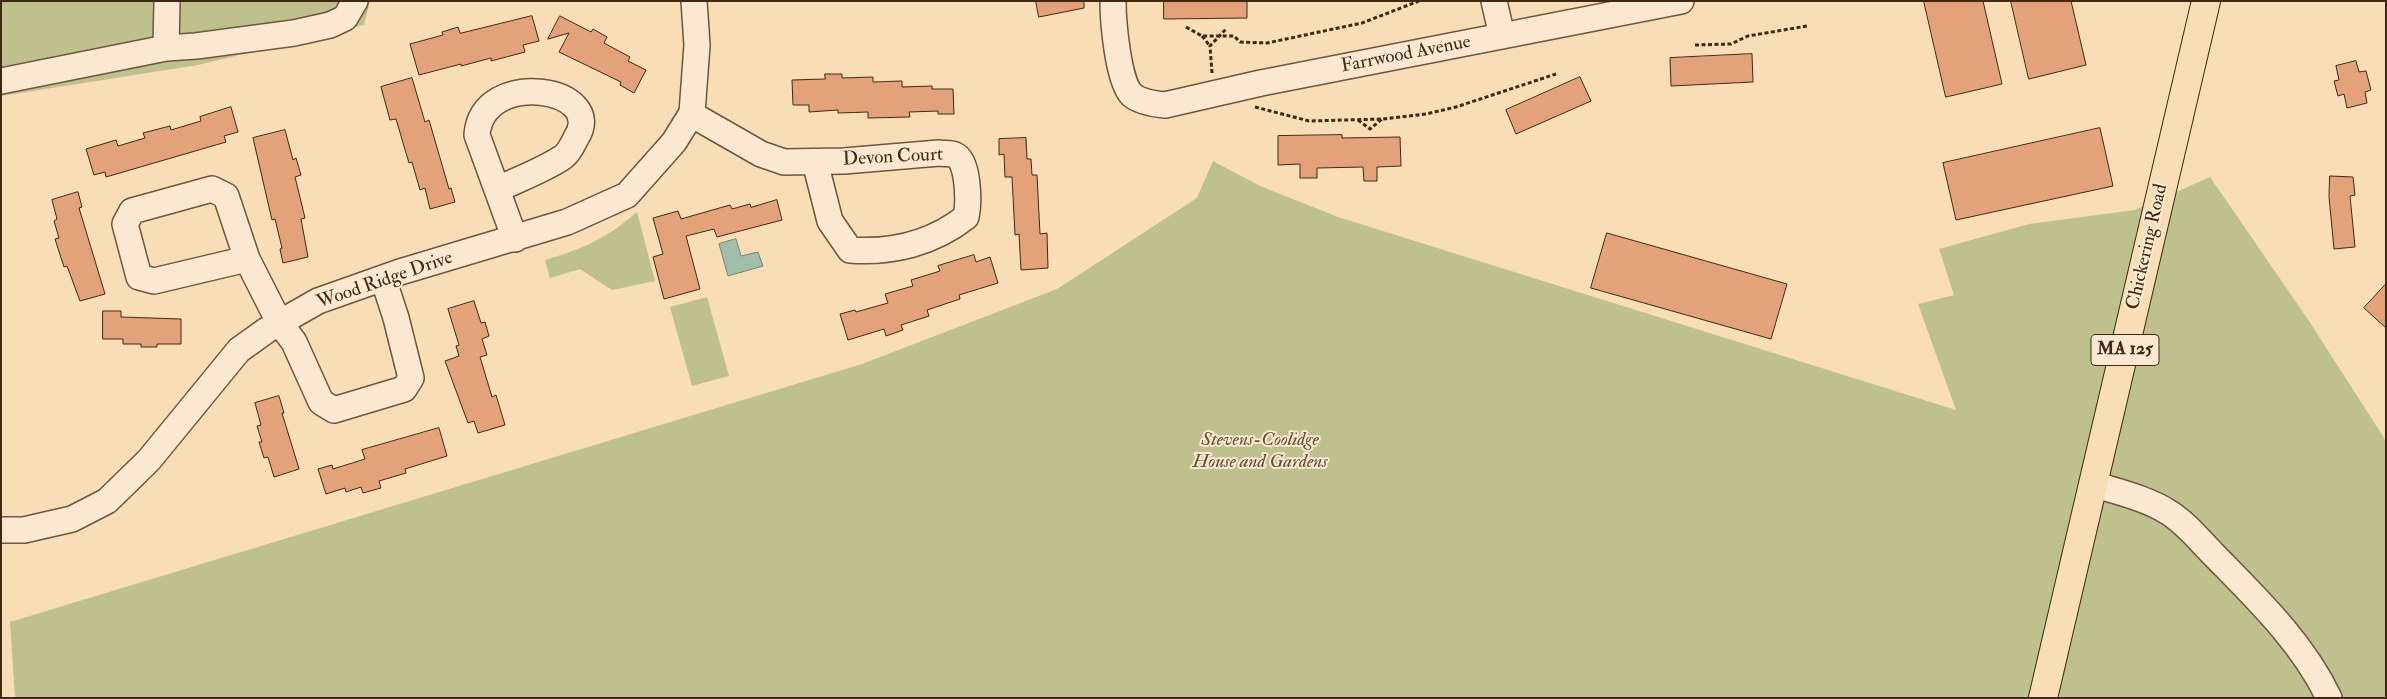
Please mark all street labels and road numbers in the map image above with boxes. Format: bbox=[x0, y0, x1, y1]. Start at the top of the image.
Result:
street label: Farrwood Avenue bbox=[1339, 31, 1473, 79]
street label: Devon Court bbox=[842, 144, 944, 172]
street label: Chickering Road bbox=[2122, 182, 2174, 312]
street label: Wood Ridge Drive bbox=[314, 247, 456, 315]
road number: MA 125 bbox=[2091, 334, 2159, 366]

